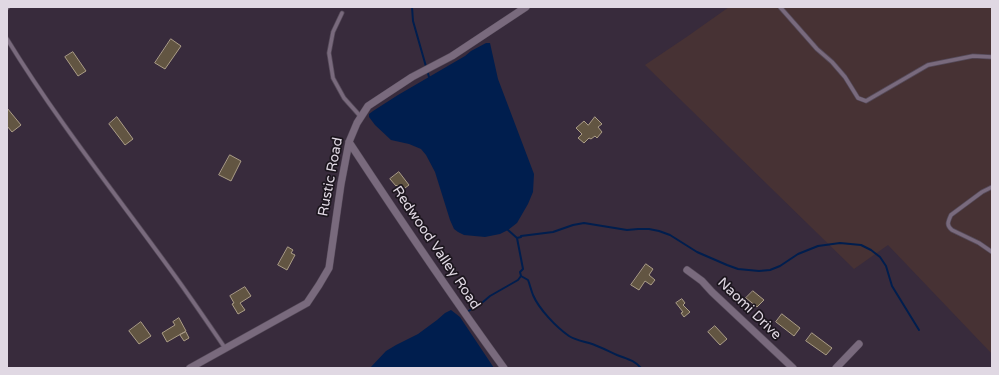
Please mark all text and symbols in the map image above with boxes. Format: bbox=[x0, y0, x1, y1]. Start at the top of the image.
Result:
street label: Rustic Road bbox=[315, 136, 347, 218]
street label: Redwood Valley Road bbox=[388, 183, 484, 313]
street label: Naomi Drive bbox=[714, 274, 784, 344]

